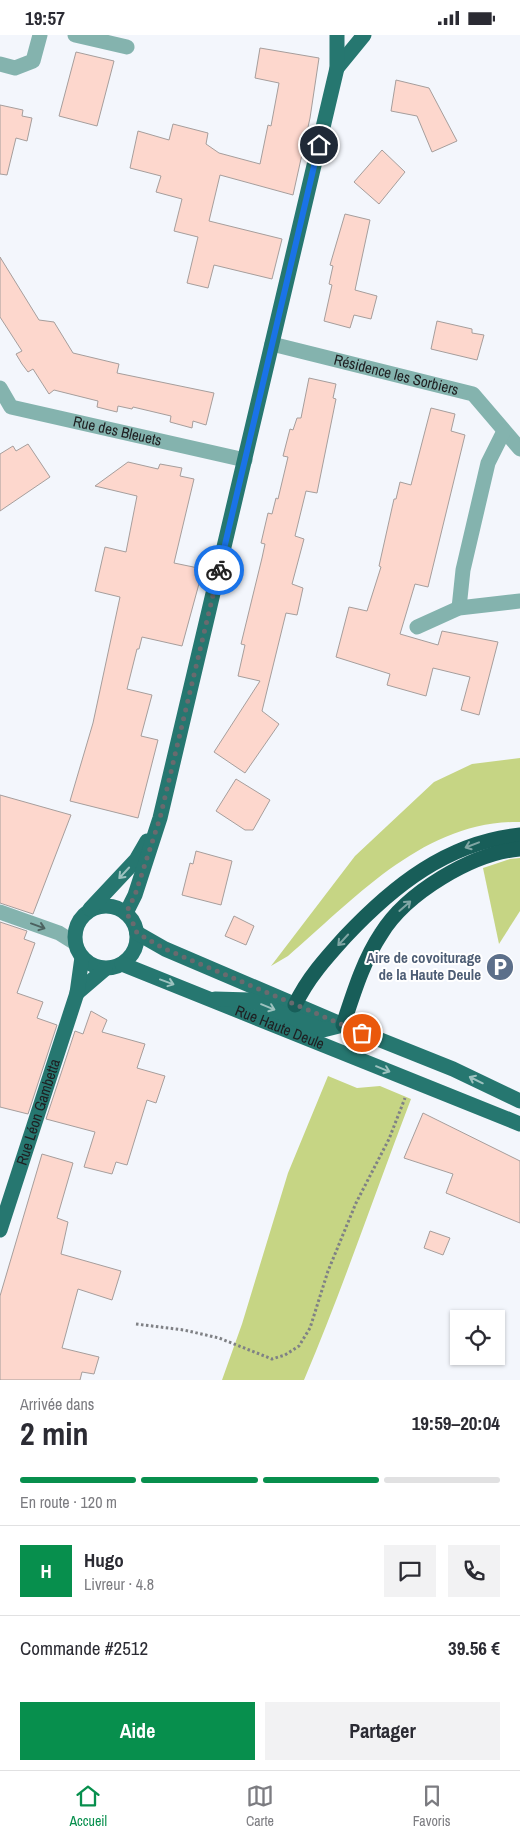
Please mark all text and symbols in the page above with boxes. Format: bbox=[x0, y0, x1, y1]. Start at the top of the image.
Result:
text: 19:57 bbox=[25, 5, 65, 31]
pin bbox=[298, 124, 340, 166]
icon: home bbox=[305, 131, 333, 159]
street label: Résidence les Sorbiers bbox=[332, 349, 461, 400]
street label: Rue des Bleuets bbox=[71, 410, 164, 451]
courier bbox=[194, 545, 244, 595]
icon: bike bbox=[205, 556, 233, 584]
one-way arrow bbox=[465, 841, 481, 850]
one-way arrow bbox=[118, 867, 130, 880]
one-way arrow bbox=[399, 900, 412, 912]
one-way arrow bbox=[30, 922, 45, 931]
one-way arrow bbox=[337, 934, 349, 946]
place label: Aire de covoiturage de la Haute Deule bbox=[366, 947, 481, 985]
parking icon: Aire de covoiturage de la Haute Deule bbox=[485, 952, 515, 982]
one-way arrow bbox=[159, 978, 174, 987]
street label: Rue Haute Deule bbox=[232, 1000, 328, 1054]
one-way arrow bbox=[261, 1004, 276, 1013]
pin bbox=[341, 1012, 383, 1054]
icon: bag bbox=[348, 1019, 376, 1047]
street label: Rue Léon Gambetta bbox=[11, 1056, 65, 1168]
one-way arrow bbox=[375, 1065, 390, 1075]
one-way arrow bbox=[469, 1075, 484, 1084]
map controls bbox=[450, 1310, 505, 1365]
button: locate bbox=[450, 1310, 505, 1365]
text: Arrivée dans bbox=[20, 1393, 94, 1415]
text: 19:59–20:04 bbox=[412, 1410, 500, 1436]
text: 2 min bbox=[20, 1412, 89, 1455]
text: En route · 120 m bbox=[20, 1491, 117, 1513]
button: chat bbox=[384, 1545, 436, 1597]
button: phone bbox=[448, 1545, 500, 1597]
text: Hugo bbox=[84, 1547, 124, 1573]
text: H bbox=[40, 1558, 52, 1584]
text: Livreur · 4.8 bbox=[84, 1573, 154, 1595]
text: Commande #2512 bbox=[20, 1635, 148, 1661]
text: 39.56 € bbox=[448, 1635, 500, 1661]
button: Aide bbox=[20, 1702, 255, 1760]
button: Partager bbox=[265, 1702, 500, 1760]
tab: Accueil bbox=[69, 1782, 107, 1830]
tab: Carte bbox=[246, 1782, 274, 1830]
tab: Favoris bbox=[413, 1782, 451, 1830]

